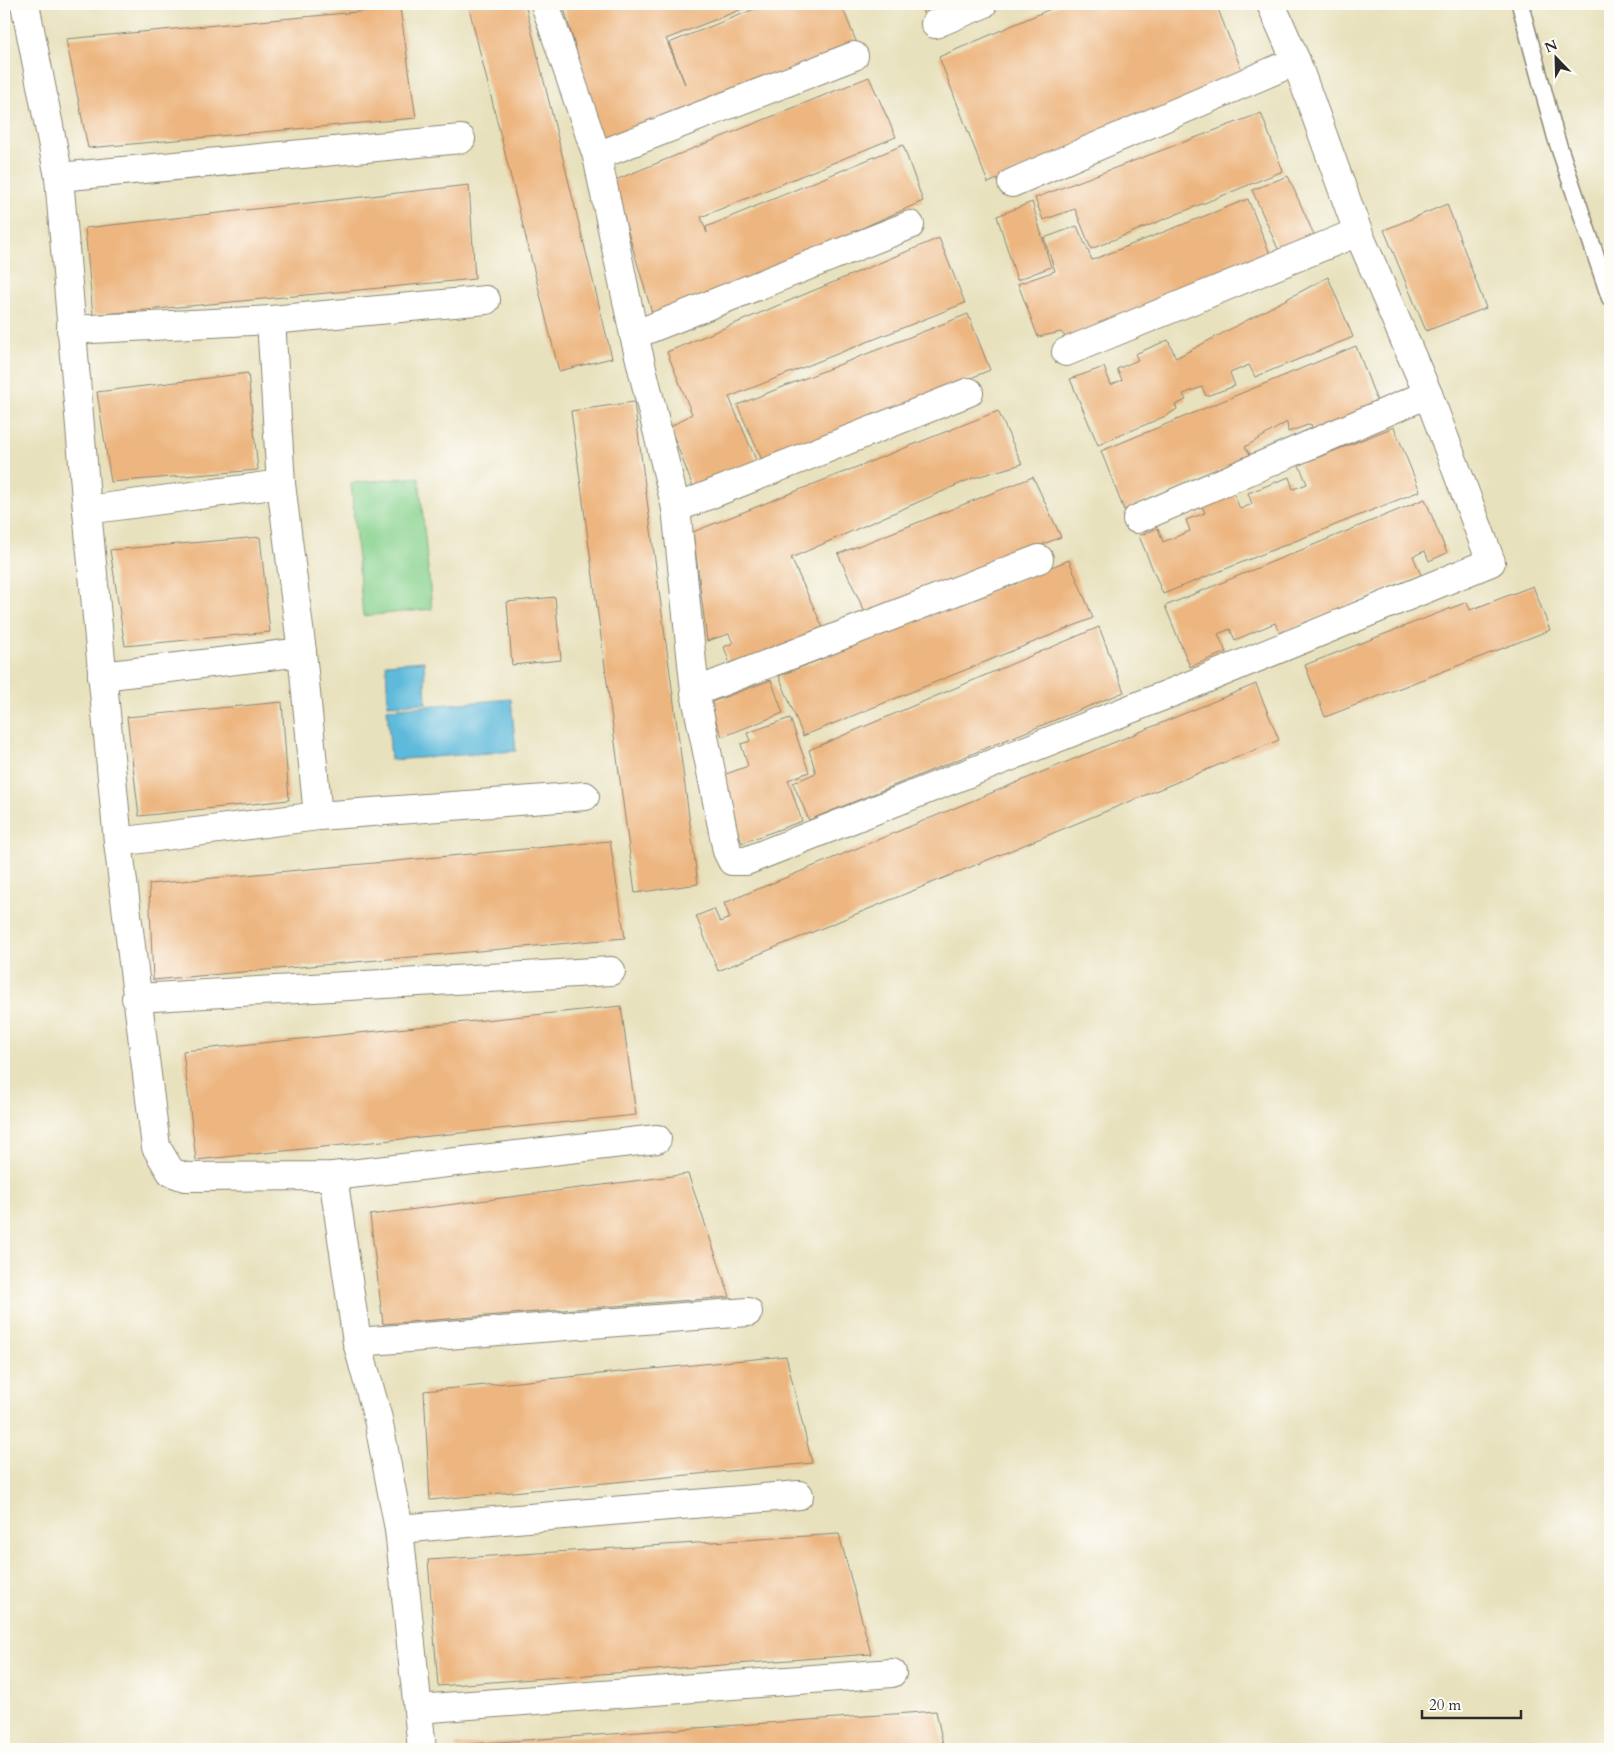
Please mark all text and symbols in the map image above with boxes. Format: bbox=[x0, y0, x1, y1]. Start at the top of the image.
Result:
north arrow bbox=[1532, 32, 1582, 82]
text: N bbox=[1542, 35, 1560, 58]
scale bar bbox=[1422, 1688, 1520, 1720]
text: 20 m bbox=[1429, 1695, 1461, 1715]

